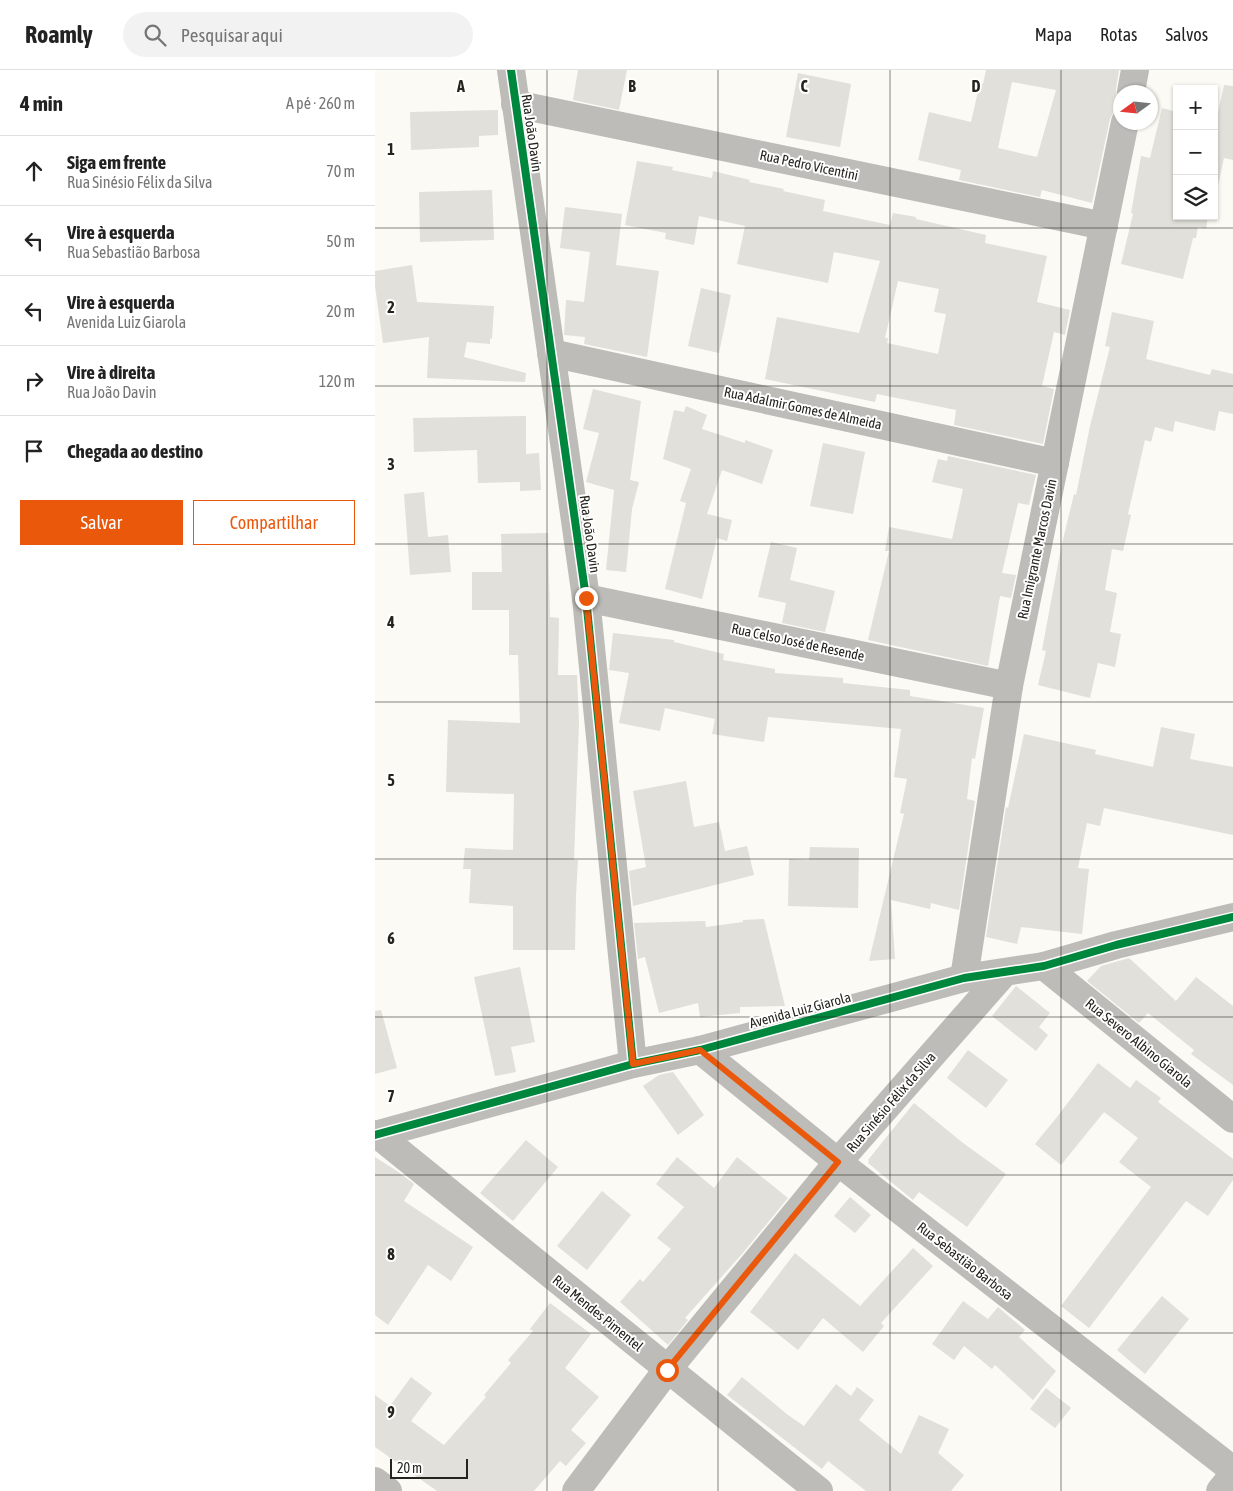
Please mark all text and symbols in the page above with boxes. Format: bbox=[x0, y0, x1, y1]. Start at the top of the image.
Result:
search box bbox=[123, 12, 473, 57]
text: Roamly bbox=[25, 21, 93, 48]
icon: search bbox=[141, 21, 169, 49]
text: Pesquisar aqui bbox=[181, 24, 283, 46]
text: Mapa bbox=[1035, 24, 1072, 45]
text: Rotas bbox=[1100, 24, 1137, 45]
text: Salvos bbox=[1165, 24, 1208, 45]
text: A bbox=[456, 77, 465, 95]
text: B bbox=[628, 77, 636, 95]
text: C bbox=[800, 77, 808, 95]
text: D bbox=[972, 77, 981, 95]
north arrow bbox=[1113, 85, 1158, 130]
map controls bbox=[1173, 85, 1218, 220]
button: + bbox=[1173, 85, 1218, 130]
text: 4 min bbox=[20, 91, 63, 115]
street label: Rua João Davin bbox=[519, 93, 545, 173]
text: A pé · 260 m bbox=[286, 94, 355, 112]
button: − bbox=[1173, 130, 1218, 175]
text: 1 bbox=[387, 140, 395, 158]
street label: Rua Pedro Vicentini bbox=[758, 147, 860, 183]
text: Siga em frente bbox=[67, 151, 166, 173]
icon: ahead bbox=[20, 157, 48, 185]
text: 70 m bbox=[326, 162, 355, 180]
text: Rua Sinésio Félix da Silva bbox=[67, 173, 212, 191]
button: layers bbox=[1173, 175, 1218, 220]
text: Vire à esquerda bbox=[67, 221, 175, 243]
icon: left bbox=[20, 227, 48, 255]
text: 50 m bbox=[326, 232, 355, 250]
text: Rua Sebastião Barbosa bbox=[67, 243, 200, 261]
text: Vire à esquerda bbox=[67, 291, 175, 313]
icon: left bbox=[20, 297, 48, 325]
text: 2 bbox=[387, 298, 395, 316]
text: 20 m bbox=[326, 302, 355, 320]
text: Avenida Luiz Giarola bbox=[67, 313, 186, 331]
text: Vire à direita bbox=[67, 361, 155, 383]
icon: right bbox=[20, 367, 48, 395]
text: 120 m bbox=[319, 372, 355, 390]
text: Rua João Davin bbox=[67, 383, 157, 401]
street label: Rua Adalmir Gomes de Almeida bbox=[723, 383, 883, 433]
icon: arrive bbox=[20, 437, 48, 465]
text: Chegada ao destino bbox=[67, 440, 203, 462]
text: 3 bbox=[387, 455, 395, 473]
street label: Rua Imigrante Marcos Davin bbox=[1014, 477, 1060, 621]
street label: Rua João Davin bbox=[577, 494, 603, 574]
button: Salvar bbox=[20, 500, 183, 545]
button: Compartilhar bbox=[193, 500, 355, 545]
route end bbox=[575, 587, 598, 610]
text: 4 bbox=[386, 613, 395, 631]
street label: Rua Celso José de Resende bbox=[730, 620, 866, 664]
text: 5 bbox=[387, 771, 395, 789]
text: 6 bbox=[387, 929, 395, 947]
street label: Avenida Luiz Giarola bbox=[748, 989, 852, 1031]
street label: Rua Severo Albino Giarola bbox=[1082, 995, 1196, 1091]
street label: Rua Sinésio Félix da Silva bbox=[843, 1049, 939, 1155]
text: 7 bbox=[387, 1087, 395, 1105]
street label: Rua Sebastião Barbosa bbox=[914, 1219, 1016, 1303]
text: 8 bbox=[387, 1245, 395, 1263]
street label: Rua Mendes Pimentel bbox=[550, 1272, 647, 1354]
route start bbox=[656, 1359, 679, 1382]
text: 9 bbox=[387, 1403, 395, 1421]
scale bar bbox=[390, 1456, 467, 1479]
text: 20 m bbox=[397, 1460, 422, 1476]

